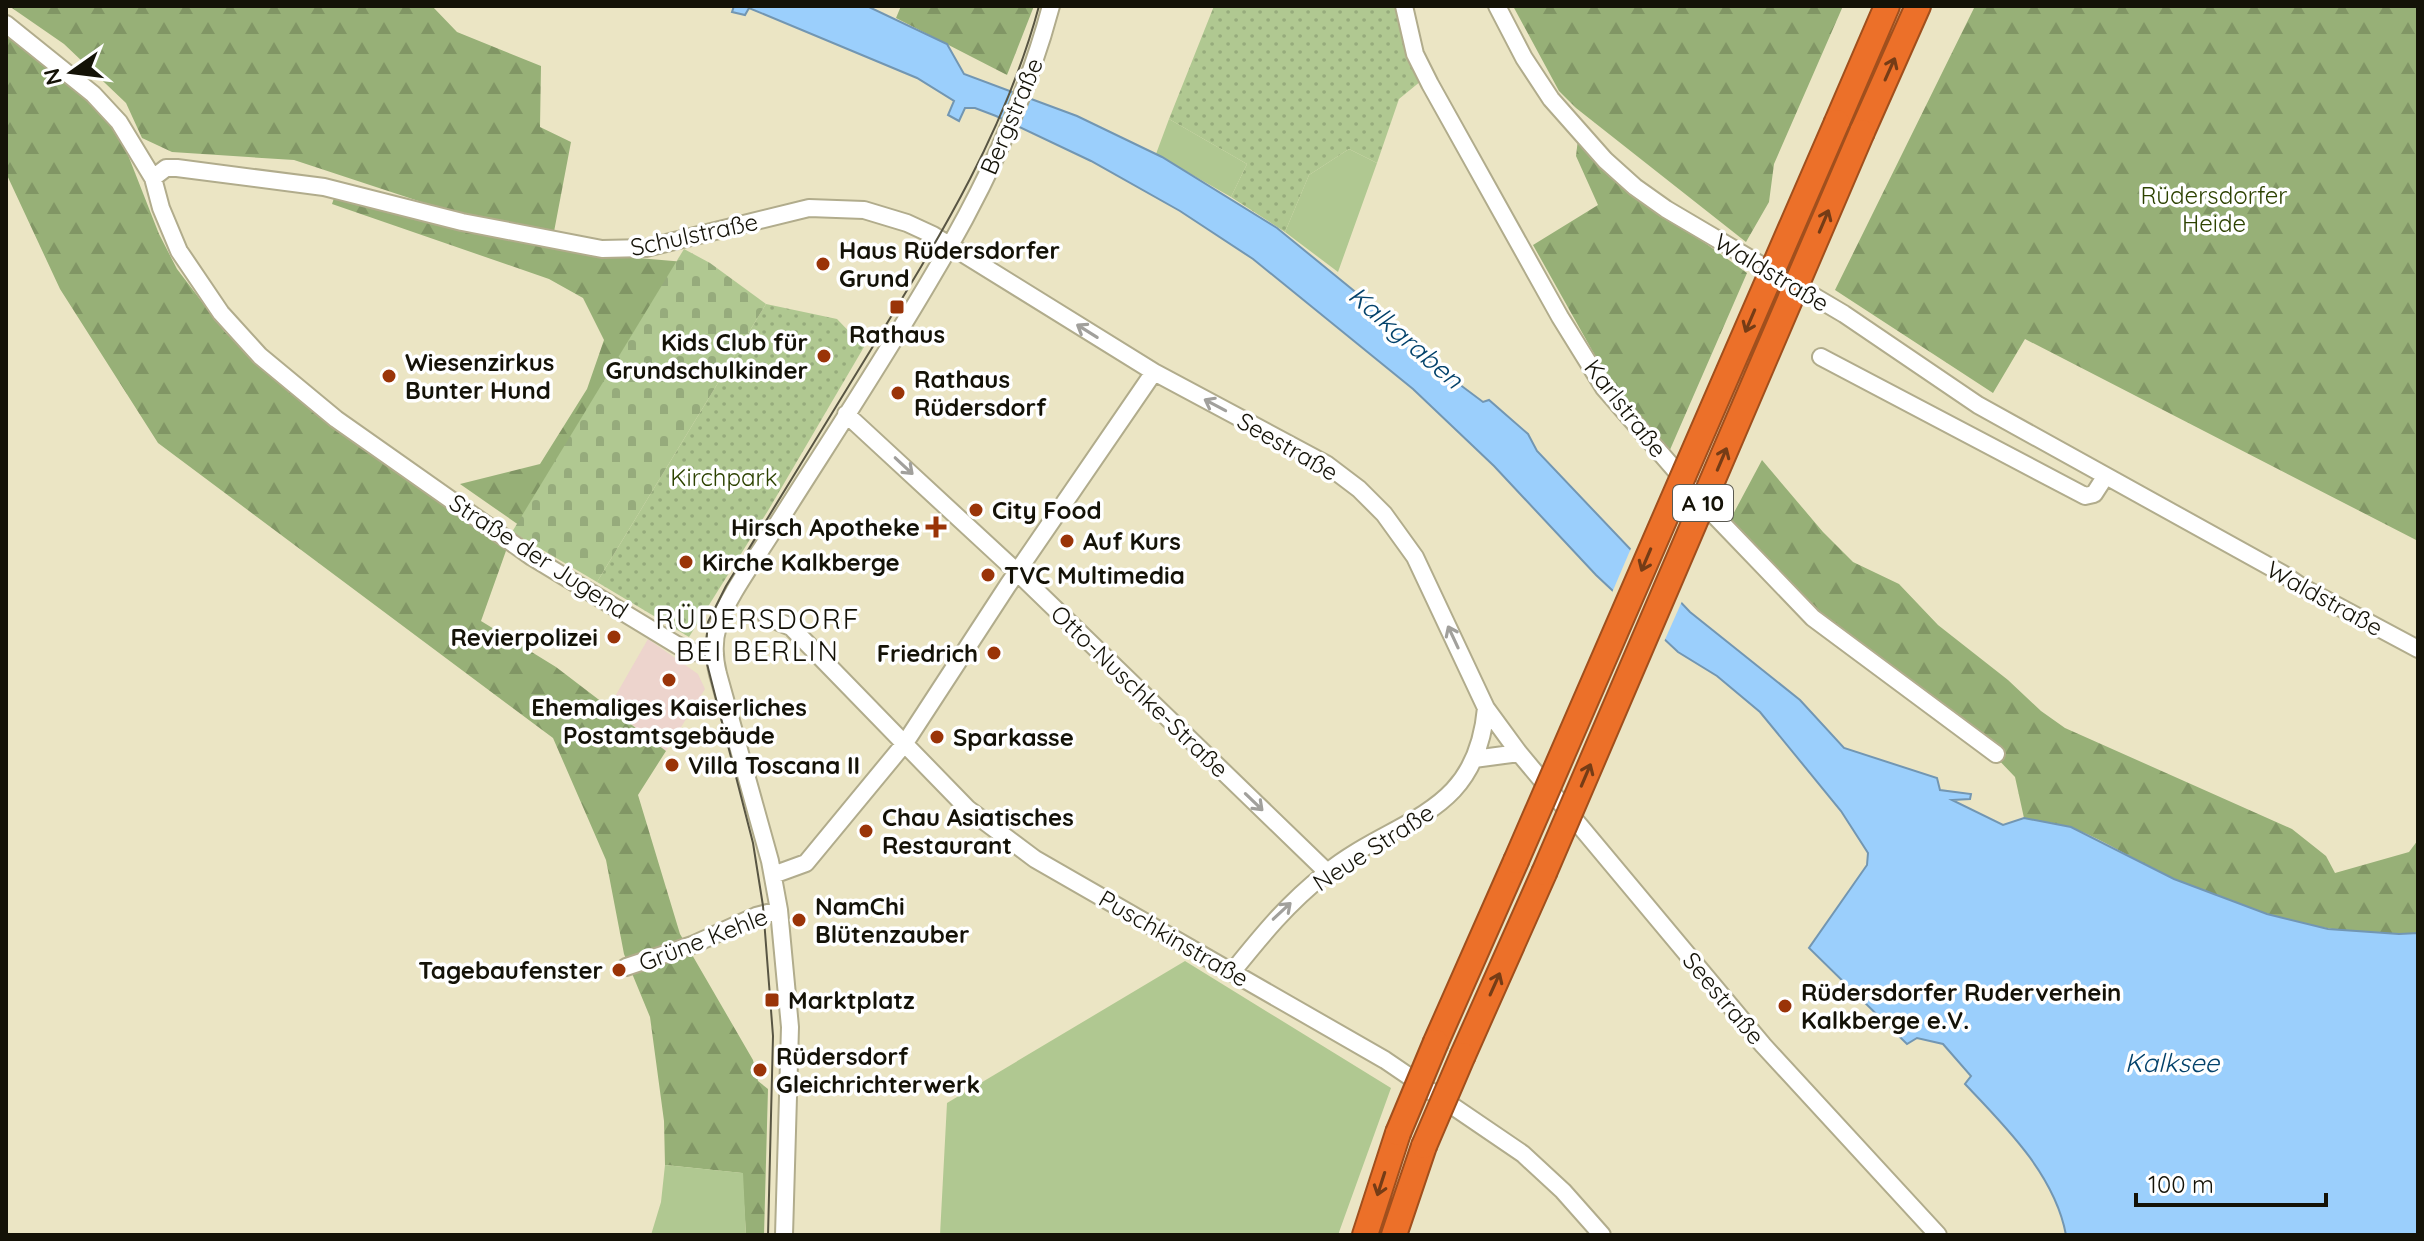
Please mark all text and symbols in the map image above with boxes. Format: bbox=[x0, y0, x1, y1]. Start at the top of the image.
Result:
north arrow bbox=[32, 32, 112, 112]
street label: Bergstraße bbox=[973, 53, 1049, 179]
one-way arrow bbox=[1883, 57, 1898, 81]
text: N bbox=[37, 66, 68, 88]
park label: Rüdersdorfer Heide bbox=[2141, 180, 2287, 238]
street label: Schulstraße bbox=[627, 206, 761, 262]
one-way arrow bbox=[1818, 209, 1833, 234]
street label: Waldstraße bbox=[1709, 226, 1835, 318]
place label: Haus Rüdersdorfer Grund bbox=[839, 235, 1060, 293]
marker: Haus Rüdersdorfer Grund bbox=[814, 255, 832, 273]
water label: Kalkgraben bbox=[1342, 279, 1471, 396]
marker: Rathaus bbox=[888, 298, 906, 316]
one-way arrow bbox=[1742, 309, 1757, 333]
place label: Rathaus bbox=[849, 319, 945, 349]
one-way arrow bbox=[1076, 323, 1099, 339]
place label: Kids Club für Grundschulkinder bbox=[605, 327, 808, 385]
place label: Wiesenzirkus Bunter Hund bbox=[405, 347, 554, 405]
marker: Kids Club für Grundschulkinder bbox=[815, 347, 833, 365]
street label: Karlstraße bbox=[1578, 353, 1674, 463]
place label: Rathaus Rüdersdorf bbox=[914, 364, 1047, 422]
marker: Wiesenzirkus Bunter Hund bbox=[380, 367, 398, 385]
marker: Rathaus Rüdersdorf bbox=[889, 384, 907, 402]
one-way arrow bbox=[1204, 397, 1227, 413]
street label: Seestraße bbox=[1232, 405, 1344, 487]
one-way arrow bbox=[1715, 448, 1730, 472]
one-way arrow bbox=[893, 457, 913, 475]
park label: Kirchpark bbox=[670, 462, 778, 492]
road number: A 10 bbox=[1673, 485, 1733, 521]
street label: Straße der Jugend bbox=[444, 487, 634, 625]
place label: City Food bbox=[992, 495, 1102, 525]
marker: City Food bbox=[967, 501, 985, 519]
place label: Hirsch Apotheke bbox=[731, 512, 920, 542]
marker: Hirsch Apotheke bbox=[927, 518, 945, 536]
place label: Auf Kurs bbox=[1083, 526, 1181, 556]
marker: Auf Kurs bbox=[1058, 532, 1076, 550]
place label: Kirche Kalkberge bbox=[702, 547, 900, 577]
one-way arrow bbox=[1638, 547, 1653, 572]
marker: Kirche Kalkberge bbox=[677, 553, 695, 571]
street label: Waldstraße bbox=[2262, 554, 2388, 642]
place label: TVC Multimedia bbox=[1004, 560, 1185, 590]
marker: TVC Multimedia bbox=[979, 566, 997, 584]
street label: Otto-Nuschke-Straße bbox=[1045, 598, 1235, 784]
district label: RÜDERSDORF BEI BERLIN bbox=[655, 601, 861, 668]
place label: Revierpolizei bbox=[450, 622, 598, 652]
one-way arrow bbox=[1445, 625, 1460, 650]
marker: Revierpolizei bbox=[605, 628, 623, 646]
place label: Friedrich bbox=[877, 638, 978, 668]
marker: Friedrich bbox=[985, 644, 1003, 662]
marker: Ehemaliges Kaiserliches Postamtsgebäude bbox=[660, 671, 678, 689]
place label: Ehemaliges Kaiserliches Postamtsgebäude bbox=[531, 692, 807, 750]
place label: Sparkasse bbox=[953, 722, 1074, 752]
marker: Sparkasse bbox=[928, 728, 946, 746]
place label: Villa Toscana II bbox=[688, 750, 860, 780]
marker: Villa Toscana II bbox=[663, 756, 681, 774]
one-way arrow bbox=[1579, 764, 1594, 788]
one-way arrow bbox=[1244, 792, 1264, 811]
street label: Neue Straße bbox=[1307, 797, 1439, 897]
place label: Chau Asiatisches Restaurant bbox=[882, 802, 1074, 860]
marker: Chau Asiatisches Restaurant bbox=[857, 822, 875, 840]
street label: Puschkinstraße bbox=[1094, 883, 1254, 993]
place label: NamChi Blütenzauber bbox=[815, 891, 969, 949]
street label: Grüne Kehle bbox=[634, 901, 772, 977]
one-way arrow bbox=[1272, 902, 1292, 921]
marker: NamChi Blütenzauber bbox=[790, 911, 808, 929]
street label: Seestraße bbox=[1677, 946, 1771, 1050]
place label: Tagebaufenster bbox=[418, 955, 603, 985]
marker: Tagebaufenster bbox=[610, 961, 628, 979]
one-way arrow bbox=[1488, 972, 1503, 996]
place label: Rüdersdorfer Ruderverhein Kalkberge e.V. bbox=[1801, 977, 2121, 1035]
place label: Marktplatz bbox=[788, 985, 915, 1015]
marker: Marktplatz bbox=[763, 991, 781, 1009]
marker: Rüdersdorfer Ruderverhein Kalkberge e.V. bbox=[1776, 997, 1794, 1015]
place label: Rüdersdorf Gleichrichterwerk bbox=[776, 1041, 980, 1099]
water label: Kalksee bbox=[2125, 1046, 2221, 1079]
marker: Rüdersdorf Gleichrichterwerk bbox=[751, 1061, 769, 1079]
scale bar bbox=[2136, 1157, 2326, 1207]
text: 100 m bbox=[2148, 1169, 2214, 1199]
one-way arrow bbox=[1373, 1171, 1388, 1196]

